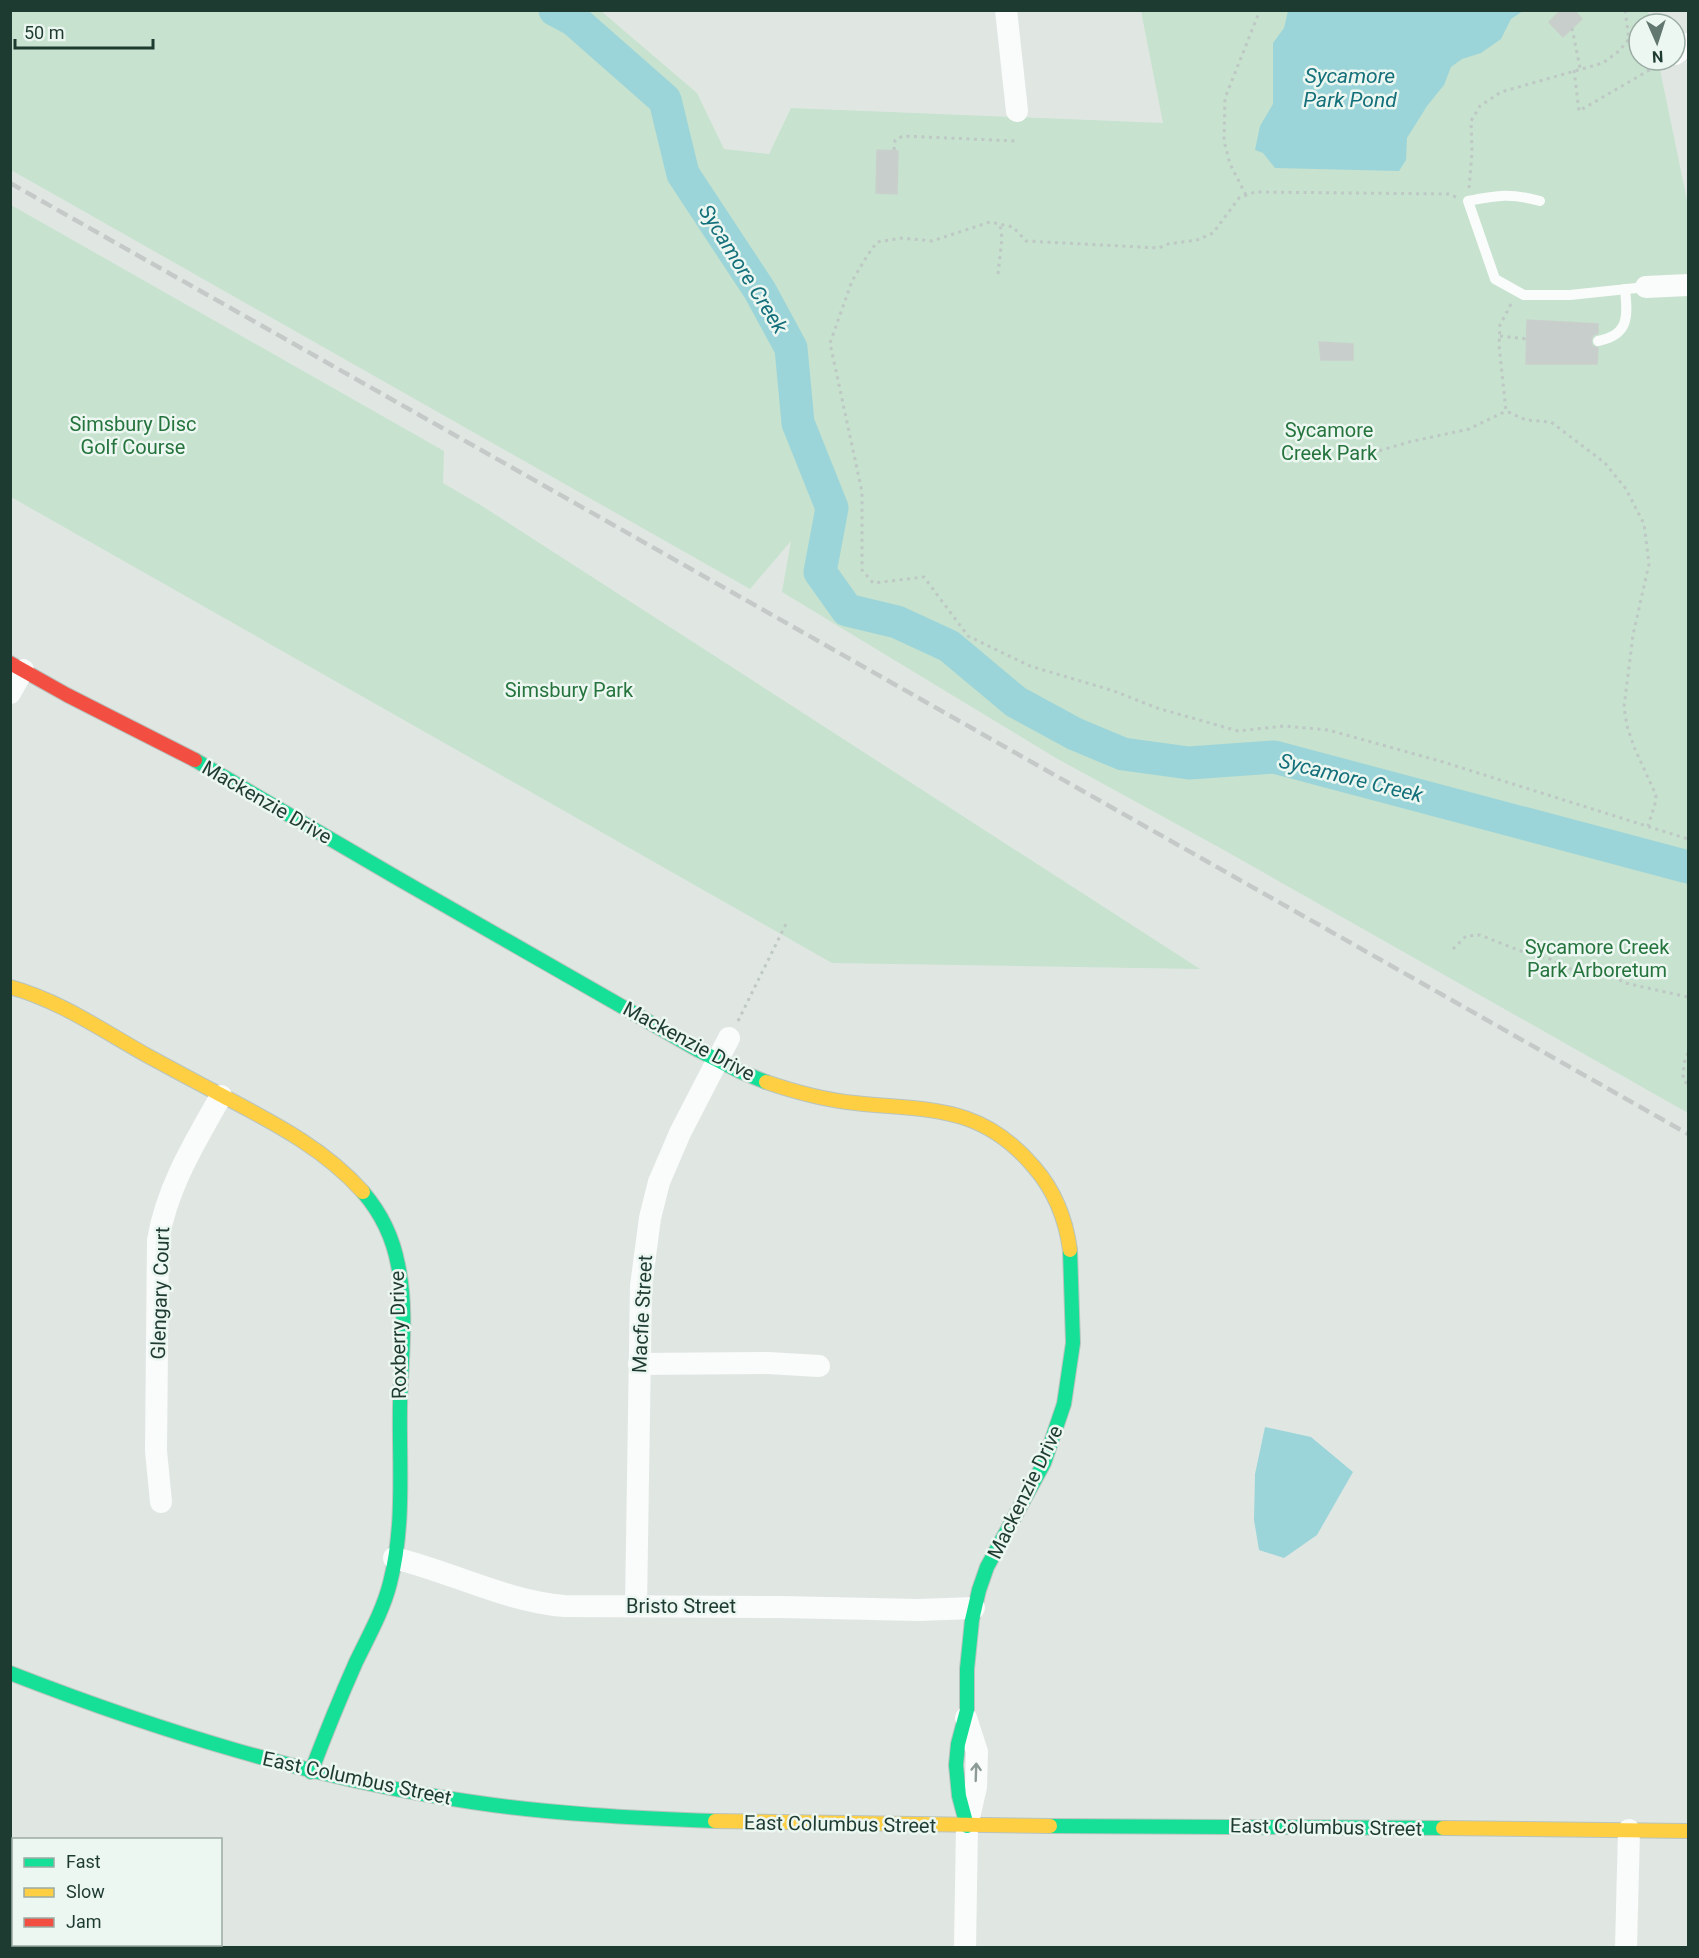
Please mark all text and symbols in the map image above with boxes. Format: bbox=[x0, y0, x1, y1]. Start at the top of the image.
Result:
scale bar bbox=[15, 12, 153, 50]
north arrow bbox=[1627, 12, 1687, 72]
text: 50 m bbox=[24, 22, 64, 43]
text: N bbox=[1652, 47, 1664, 66]
water label: Sycamore Park Pond bbox=[1303, 64, 1397, 112]
water label: Sycamore Creek bbox=[694, 200, 793, 338]
park label: Simsbury Disc Golf Course bbox=[69, 412, 197, 459]
park label: Sycamore Creek Park bbox=[1281, 418, 1378, 465]
park label: Simsbury Park bbox=[505, 678, 634, 702]
water label: Sycamore Creek bbox=[1277, 749, 1426, 808]
street label: Mackenzie Drive bbox=[198, 755, 336, 849]
park label: Sycamore Creek Park Arboretum bbox=[1525, 935, 1670, 982]
street label: Mackenzie Drive bbox=[619, 996, 759, 1086]
street label: Glengary Court bbox=[146, 1226, 174, 1360]
street label: Macfie Street bbox=[627, 1254, 657, 1374]
street label: Roxberry Drive bbox=[385, 1271, 411, 1399]
street label: Mackenzie Drive bbox=[982, 1421, 1068, 1563]
street label: Bristo Street bbox=[626, 1594, 736, 1618]
street label: East Columbus Street bbox=[260, 1746, 454, 1810]
one-way arrow bbox=[971, 1762, 982, 1782]
street label: East Columbus Street bbox=[744, 1810, 936, 1838]
street label: East Columbus Street bbox=[1230, 1813, 1422, 1841]
legend bbox=[12, 1838, 222, 1946]
text: Fast bbox=[66, 1851, 101, 1872]
text: Slow bbox=[66, 1881, 105, 1902]
text: Jam bbox=[66, 1911, 102, 1932]

